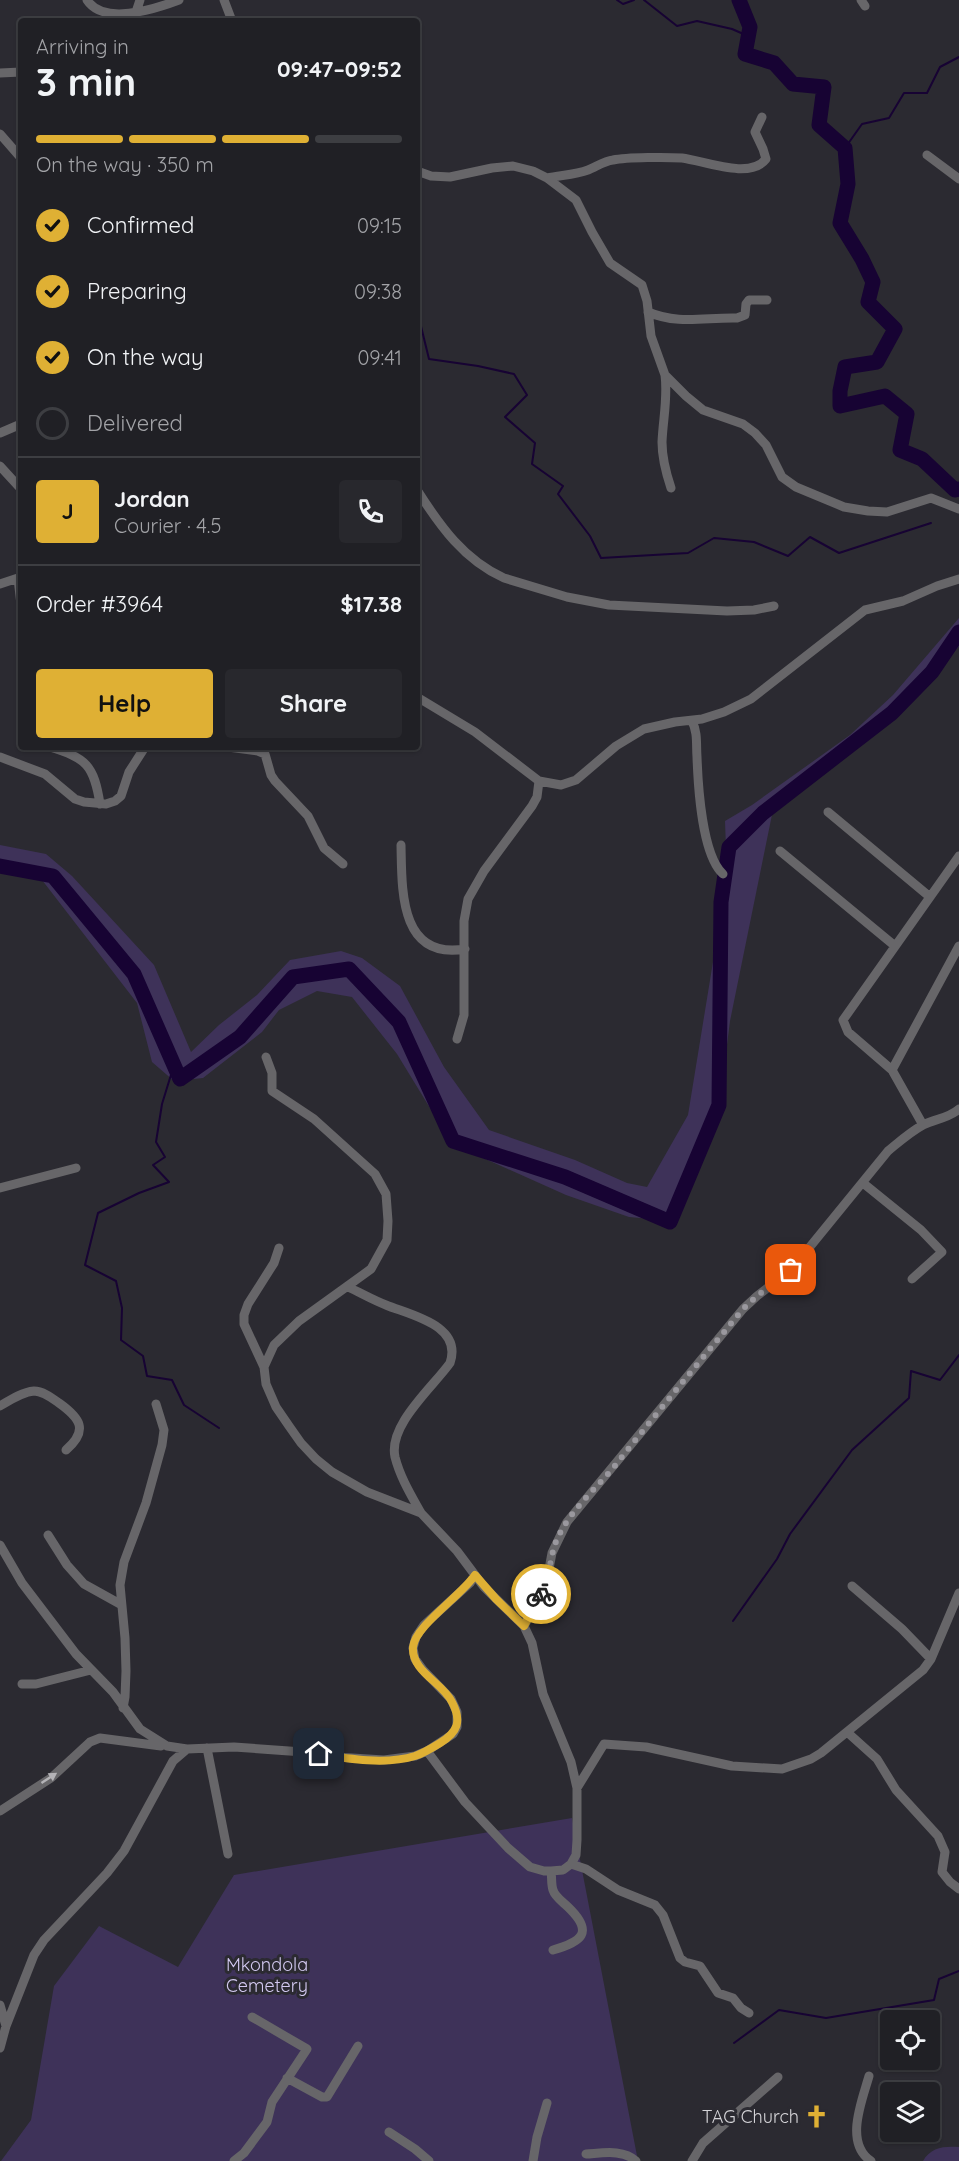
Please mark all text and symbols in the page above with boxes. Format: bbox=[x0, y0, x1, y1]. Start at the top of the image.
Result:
text: Arriving in bbox=[36, 34, 129, 59]
text: 09:47–09:52 bbox=[277, 55, 402, 83]
text: 3 min bbox=[36, 57, 136, 106]
text: On the way · 350 m bbox=[36, 152, 214, 177]
icon: check bbox=[36, 209, 69, 242]
text: Confirmed bbox=[87, 211, 194, 239]
text: 09:15 bbox=[357, 213, 402, 238]
icon: check bbox=[36, 275, 69, 308]
text: Preparing bbox=[87, 277, 187, 305]
text: 09:38 bbox=[354, 279, 402, 304]
icon: check bbox=[36, 341, 69, 374]
text: On the way bbox=[87, 343, 203, 371]
text: 09:41 bbox=[357, 345, 402, 370]
text: Delivered bbox=[87, 409, 183, 437]
button: phone bbox=[339, 480, 402, 543]
text: Jordan bbox=[114, 485, 190, 513]
text: J bbox=[61, 497, 74, 525]
text: Courier · 4.5 bbox=[114, 513, 221, 538]
text: Order #3964 bbox=[36, 590, 163, 618]
text: $17.38 bbox=[340, 590, 402, 618]
button: Help bbox=[36, 669, 213, 738]
button: Share bbox=[225, 669, 402, 738]
pin bbox=[765, 1244, 816, 1295]
icon: bag bbox=[774, 1253, 807, 1286]
courier bbox=[511, 1564, 571, 1624]
icon: bike bbox=[525, 1578, 558, 1611]
pin bbox=[293, 1728, 344, 1779]
icon: home bbox=[302, 1737, 335, 1770]
one-way arrow bbox=[41, 1773, 57, 1784]
park label: Mkondola Cemetery bbox=[226, 1953, 308, 1997]
map controls bbox=[880, 2010, 940, 2142]
button: locate bbox=[880, 2010, 940, 2070]
button: layers bbox=[880, 2082, 940, 2142]
church icon: TAG Church bbox=[804, 2103, 830, 2129]
place label: TAG Church bbox=[702, 2105, 799, 2128]

